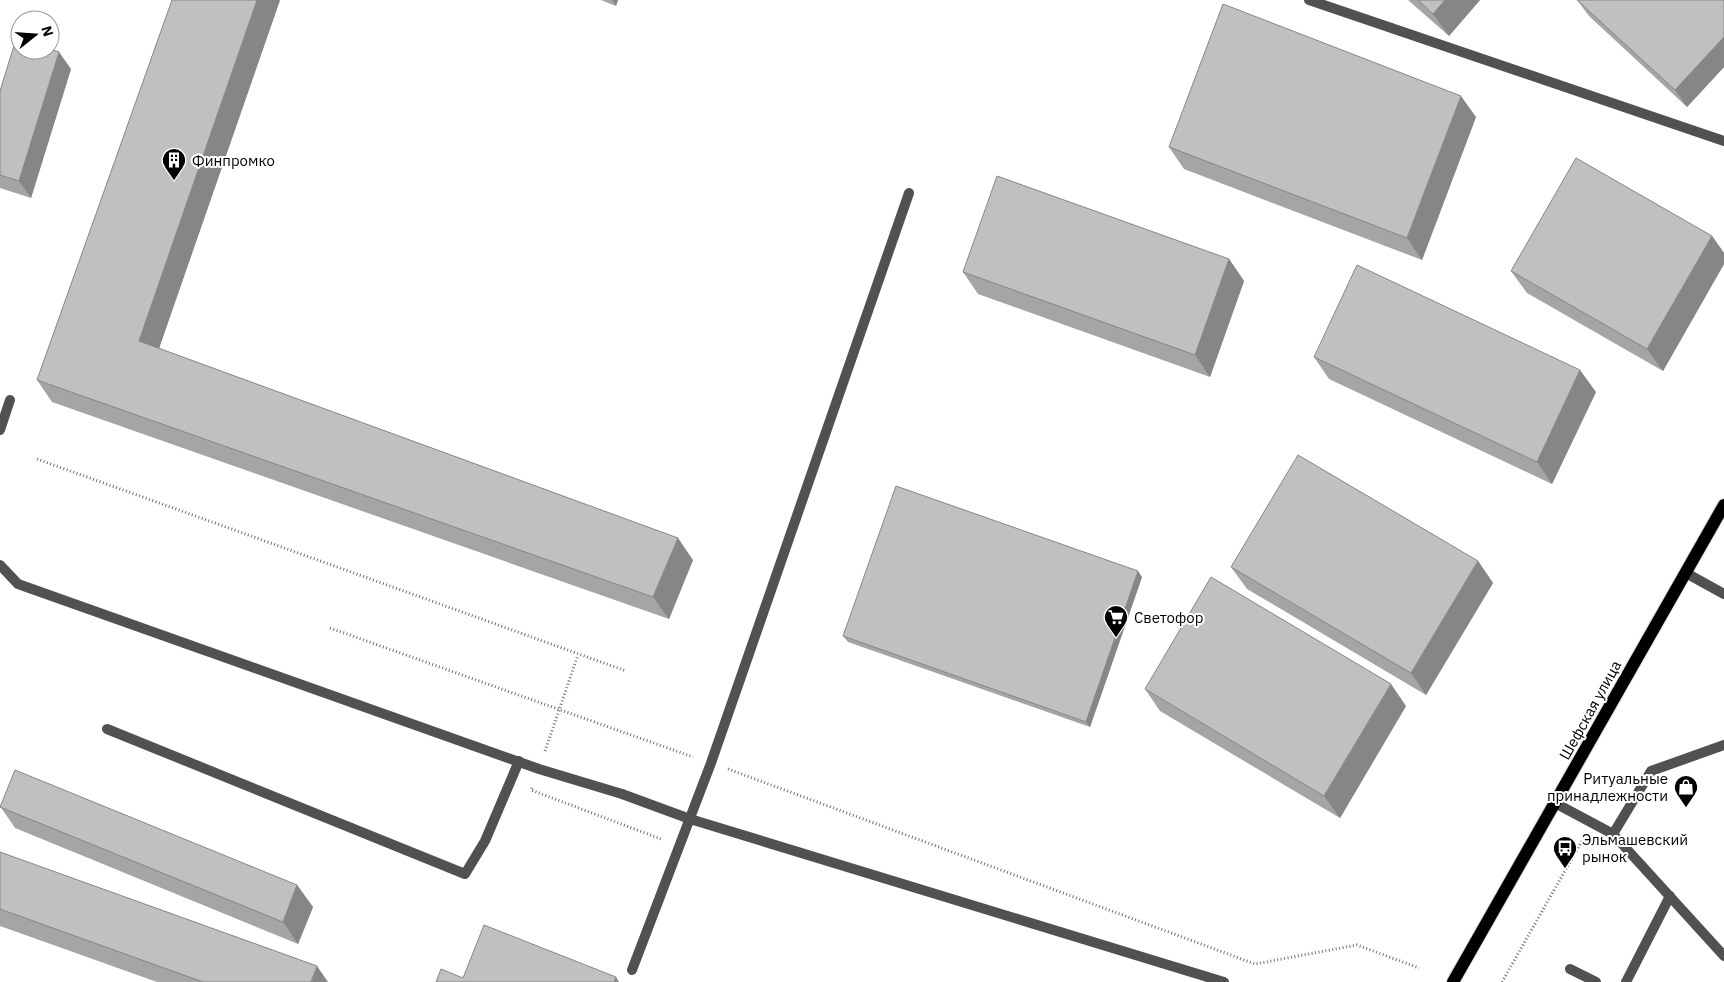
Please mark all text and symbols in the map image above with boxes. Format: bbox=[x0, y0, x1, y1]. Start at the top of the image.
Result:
north arrow bbox=[10, 10, 60, 60]
text: N bbox=[37, 24, 58, 39]
building icon: Финпромко bbox=[161, 147, 187, 181]
place label: Финпромко bbox=[192, 151, 275, 170]
supermarket icon: Светофор bbox=[1103, 604, 1129, 638]
place label: Светофор bbox=[1134, 608, 1203, 627]
street label: Шефская улица bbox=[1555, 657, 1625, 763]
place label: Ритуальные принадлежности bbox=[1547, 769, 1668, 805]
shop icon: Ритуальные принадлежности bbox=[1673, 774, 1699, 808]
place label: Эльмашевский рынок bbox=[1582, 830, 1688, 866]
bus stop icon: Эльмашевский рынок bbox=[1552, 835, 1578, 869]

